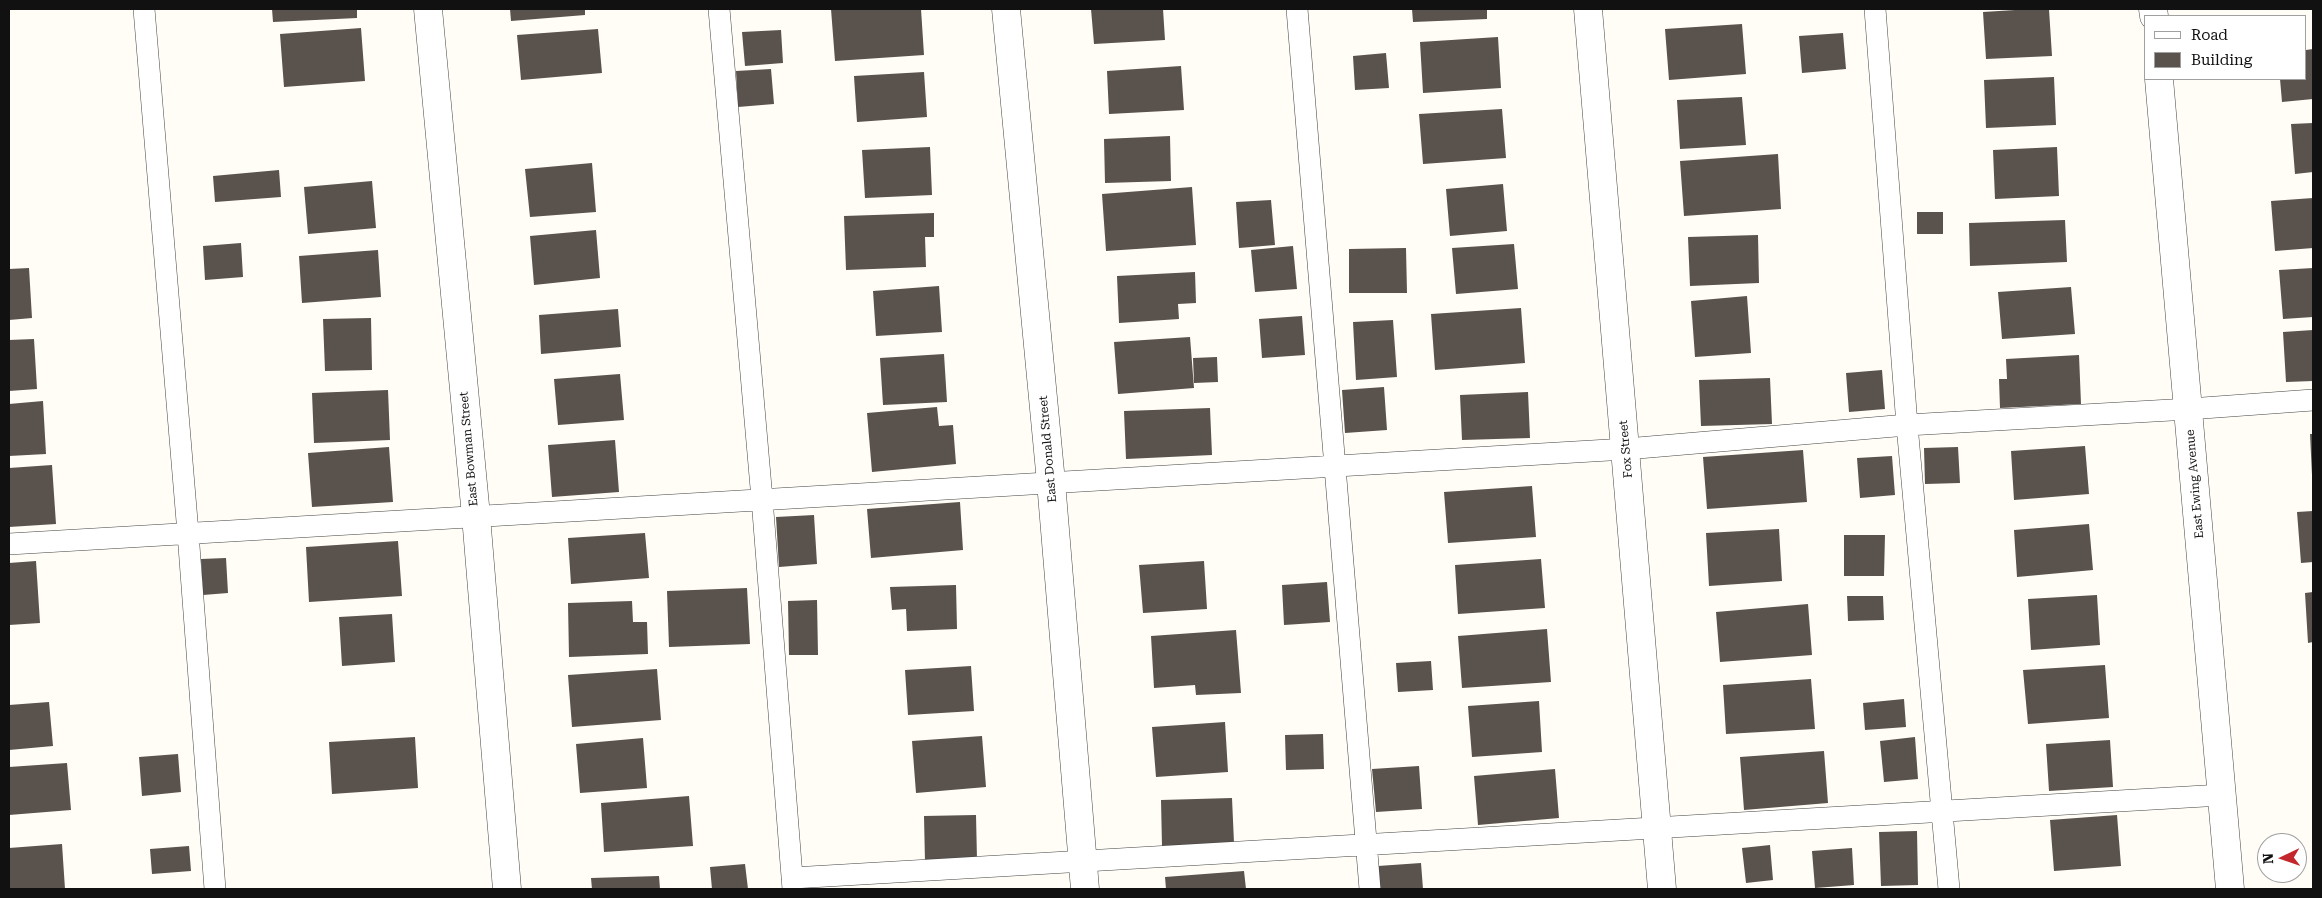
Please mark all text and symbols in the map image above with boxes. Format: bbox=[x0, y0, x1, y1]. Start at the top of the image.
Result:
legend bbox=[2144, 15, 2307, 80]
text: Road bbox=[2191, 26, 2228, 44]
text: Building bbox=[2191, 51, 2252, 69]
street label: East Bowman Street bbox=[457, 391, 481, 507]
street label: East Donald Street bbox=[1036, 395, 1060, 503]
street label: Fox Street bbox=[1616, 419, 1636, 479]
street label: East Ewing Avenue bbox=[2183, 429, 2207, 539]
north arrow bbox=[2257, 833, 2307, 883]
text: N bbox=[2260, 853, 2276, 865]

